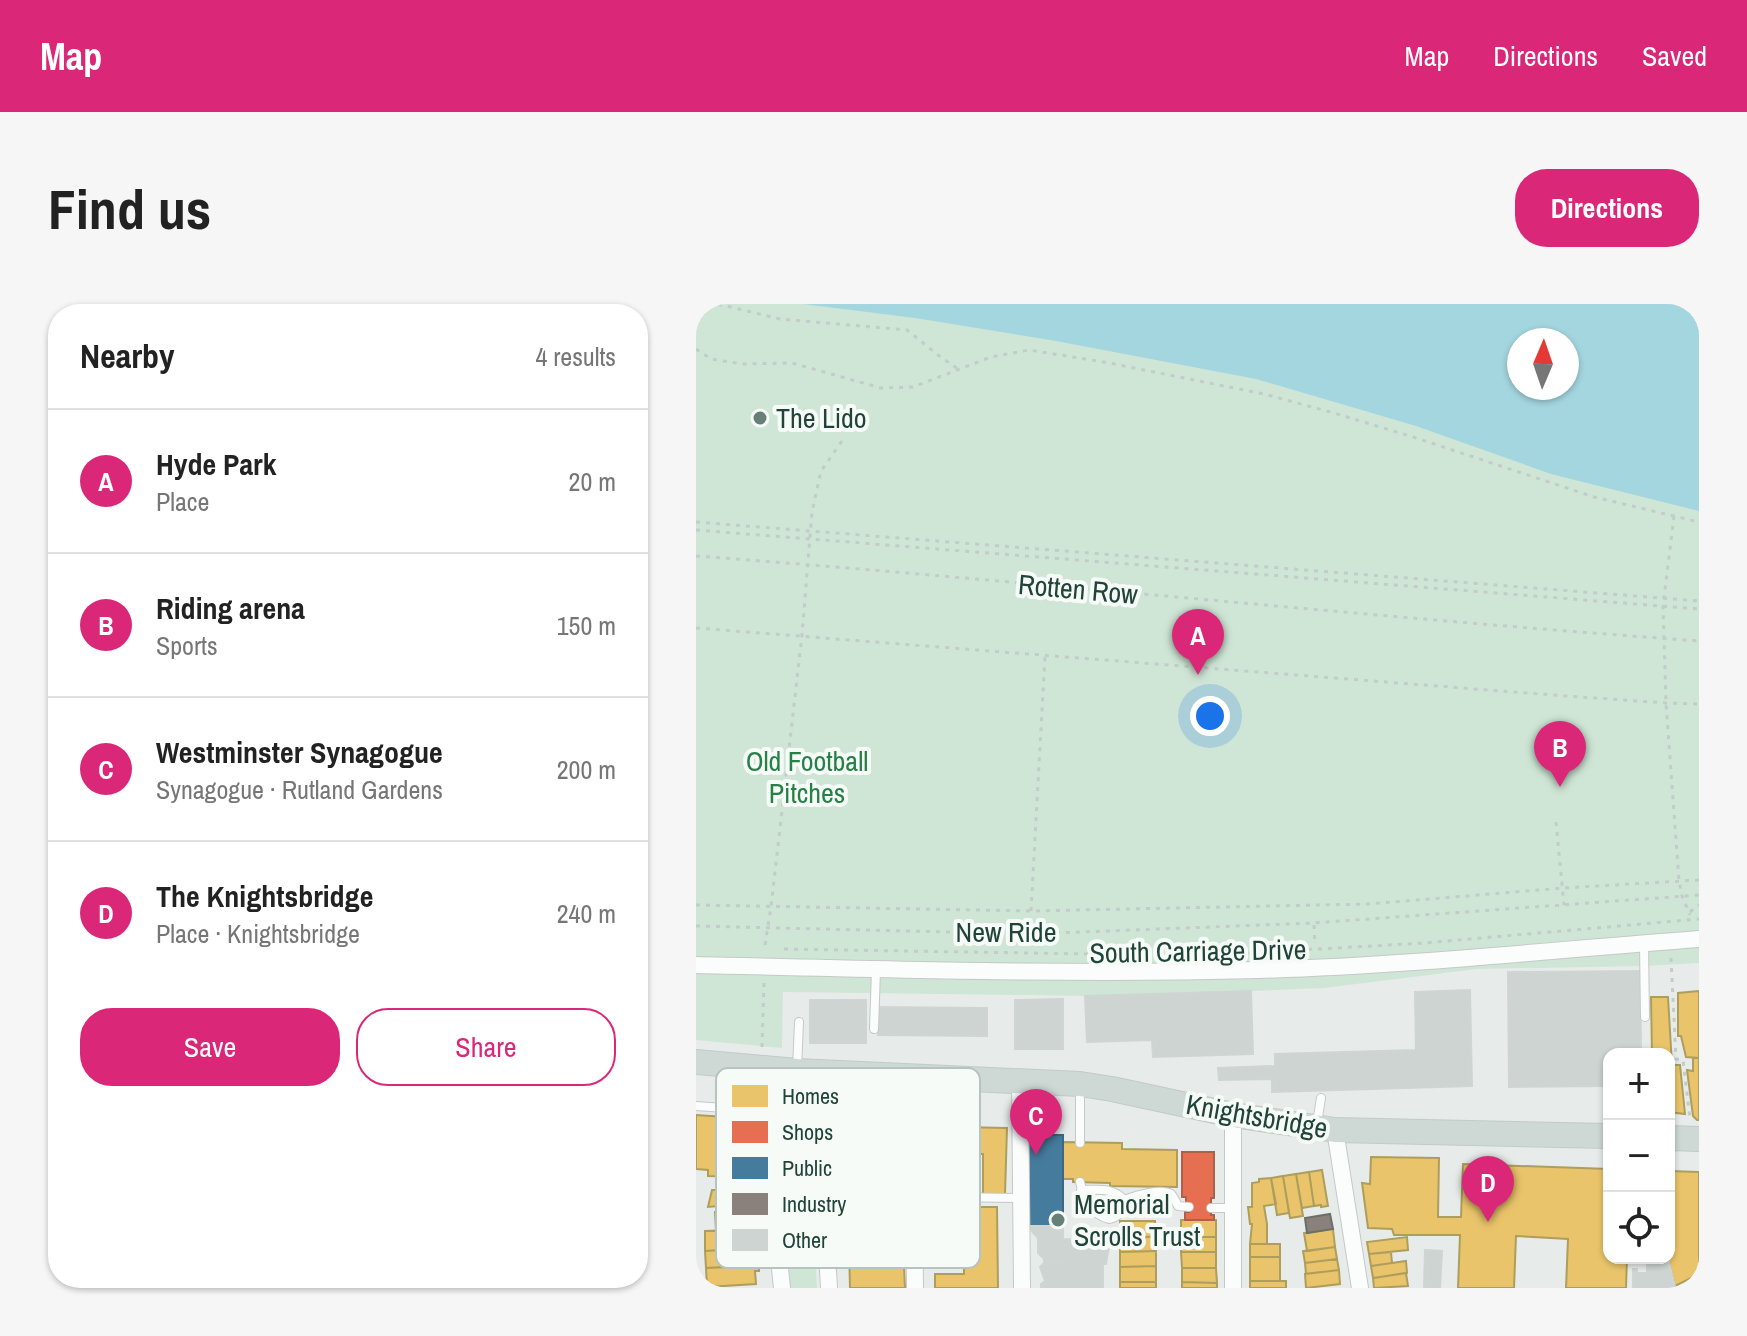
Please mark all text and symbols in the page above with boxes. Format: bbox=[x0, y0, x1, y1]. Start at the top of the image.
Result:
text: Map bbox=[40, 31, 102, 82]
text: Map bbox=[1405, 37, 1449, 75]
text: Directions bbox=[1493, 37, 1598, 75]
text: Saved bbox=[1642, 37, 1707, 75]
button: Directions bbox=[1515, 169, 1699, 247]
text: Find us bbox=[48, 171, 211, 246]
north arrow bbox=[1507, 328, 1579, 400]
text: Nearby bbox=[80, 333, 175, 379]
text: 4 results bbox=[535, 339, 616, 374]
place label: The Lido bbox=[776, 399, 867, 437]
marker: The Lido bbox=[751, 409, 769, 427]
text: Hyde Park bbox=[156, 444, 276, 484]
text: A bbox=[98, 464, 114, 499]
text: 20 m bbox=[569, 464, 616, 499]
text: Place bbox=[156, 484, 209, 519]
street label: Rotten Row bbox=[1017, 565, 1140, 613]
text: Riding arena bbox=[156, 588, 305, 628]
text: B bbox=[98, 608, 114, 643]
text: 150 m bbox=[557, 608, 616, 643]
pin: A bbox=[1172, 609, 1224, 675]
text: Sports bbox=[156, 628, 218, 663]
your location bbox=[1190, 696, 1230, 736]
pin: B bbox=[1534, 721, 1586, 787]
text: Westminster Synagogue bbox=[156, 732, 443, 772]
park label: Old Football Pitches bbox=[746, 742, 868, 812]
text: C bbox=[98, 752, 114, 787]
text: 200 m bbox=[557, 752, 616, 787]
text: Synagogue · Rutland Gardens bbox=[156, 772, 443, 807]
text: The Knightsbridge bbox=[156, 876, 373, 916]
text: D bbox=[98, 896, 114, 931]
text: 240 m bbox=[557, 896, 616, 931]
street label: New Ride bbox=[956, 913, 1056, 951]
text: Place · Knightsbridge bbox=[156, 916, 360, 951]
street label: South Carriage Drive bbox=[1089, 930, 1307, 972]
button: Save bbox=[80, 1008, 340, 1086]
button: Share bbox=[356, 1008, 616, 1086]
map controls bbox=[1603, 1048, 1675, 1264]
button: + bbox=[1603, 1048, 1675, 1120]
legend bbox=[716, 1068, 980, 1268]
text: Homes bbox=[782, 1081, 839, 1111]
street label: Knightsbridge bbox=[1183, 1085, 1331, 1147]
pin: C bbox=[1010, 1089, 1062, 1155]
text: Shops bbox=[782, 1117, 833, 1147]
button: − bbox=[1603, 1120, 1675, 1192]
text: Public bbox=[782, 1153, 832, 1183]
pin: D bbox=[1462, 1156, 1514, 1222]
place label: Memorial Scrolls Trust bbox=[1074, 1185, 1200, 1255]
text: Industry bbox=[782, 1189, 846, 1219]
button: locate bbox=[1603, 1192, 1675, 1264]
marker: Memorial Scrolls Trust bbox=[1049, 1211, 1067, 1229]
text: Other bbox=[782, 1225, 827, 1255]

